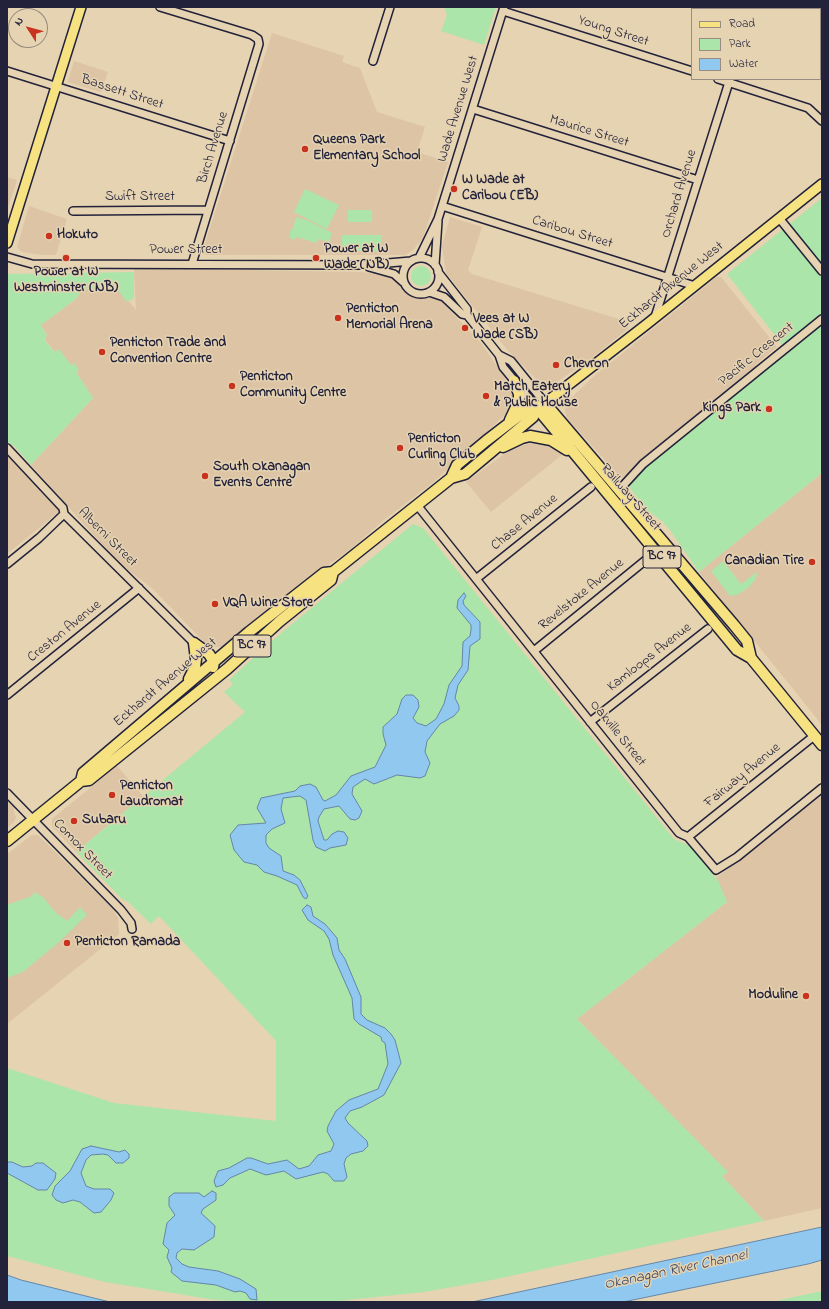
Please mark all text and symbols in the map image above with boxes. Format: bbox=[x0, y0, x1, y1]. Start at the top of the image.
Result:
north arrow bbox=[8, 8, 48, 48]
legend bbox=[691, 8, 821, 80]
street label: Young Street bbox=[576, 13, 650, 51]
text: N bbox=[10, 14, 28, 29]
text: Road bbox=[729, 15, 755, 33]
text: Park bbox=[729, 35, 751, 53]
street label: Wade Avenue West bbox=[435, 54, 483, 164]
text: Water bbox=[729, 55, 758, 73]
street label: Bassett Street bbox=[79, 72, 165, 114]
street label: Birch Avenue bbox=[195, 110, 233, 186]
street label: Maurice Street bbox=[547, 112, 631, 152]
place label: Queens Park Elementary School bbox=[313, 133, 420, 166]
marker: Queens Park Elementary School bbox=[300, 144, 310, 154]
street label: Orchard Avenue bbox=[659, 148, 701, 240]
place label: W Wade at Caribou (EB) bbox=[462, 173, 538, 206]
marker: W Wade at Caribou (EB) bbox=[449, 184, 459, 194]
street label: Swift Street bbox=[105, 190, 175, 206]
street label: Caribou Street bbox=[530, 213, 614, 253]
place label: Hokuto bbox=[57, 228, 98, 244]
marker: Hokuto bbox=[44, 231, 54, 241]
street label: Eckhardt Avenue West bbox=[616, 239, 728, 333]
place label: Power at W Wade (NB) bbox=[324, 242, 389, 274]
street label: Power Street bbox=[149, 243, 223, 259]
marker: Power at W Westminster (NB) bbox=[61, 253, 71, 263]
marker: Power at W Wade (NB) bbox=[311, 253, 321, 263]
place label: Power at W Westminster (NB) bbox=[14, 265, 118, 298]
place label: Penticton Memorial Arena bbox=[346, 302, 433, 334]
place label: Vees at W Wade (SB) bbox=[473, 312, 537, 344]
marker: Penticton Memorial Arena bbox=[333, 313, 343, 323]
street label: Pacific Crescent bbox=[716, 320, 798, 390]
marker: Vees at W Wade (SB) bbox=[460, 323, 470, 333]
place label: Penticton Trade and Convention Centre bbox=[110, 336, 226, 368]
marker: Penticton Trade and Convention Centre bbox=[97, 347, 107, 357]
place label: Chevron bbox=[564, 357, 609, 373]
marker: Chevron bbox=[551, 360, 561, 370]
place label: Penticton Community Centre bbox=[240, 370, 346, 402]
place label: Match Eatery & Public House bbox=[494, 380, 577, 412]
marker: Penticton Community Centre bbox=[227, 381, 237, 391]
marker: Match Eatery & Public House bbox=[481, 391, 491, 401]
place label: Kings Park bbox=[703, 401, 761, 417]
marker: Kings Park bbox=[764, 404, 774, 414]
place label: Penticton Curling Club bbox=[408, 432, 475, 464]
marker: Penticton Curling Club bbox=[395, 443, 405, 453]
place label: South Okanagan Events Centre bbox=[213, 460, 310, 492]
street label: Railway Street bbox=[596, 461, 664, 535]
marker: South Okanagan Events Centre bbox=[200, 471, 210, 481]
street label: Chase Avenue bbox=[488, 491, 562, 555]
street label: Alberni Street bbox=[74, 505, 140, 571]
road number: BC 97 bbox=[643, 546, 681, 568]
place label: Canadian Tire bbox=[725, 554, 804, 570]
street label: Revelstoke Avenue bbox=[536, 555, 628, 635]
marker: Canadian Tire bbox=[807, 557, 817, 567]
place label: VQA Wine Store bbox=[223, 596, 313, 612]
street label: Creston Avenue bbox=[25, 597, 105, 667]
marker: VQA Wine Store bbox=[210, 599, 220, 609]
street label: Kamloops Avenue bbox=[605, 620, 695, 696]
street label: Eckhardt Avenue West bbox=[111, 635, 221, 731]
road number: BC 97 bbox=[233, 635, 271, 657]
street label: Oakville Street bbox=[585, 697, 649, 771]
street label: Fairway Avenue bbox=[701, 740, 785, 812]
place label: Penticton Laudromat bbox=[120, 779, 183, 812]
marker: Penticton Laudromat bbox=[107, 790, 117, 800]
place label: Subaru bbox=[82, 813, 126, 829]
street label: Comox Street bbox=[49, 816, 115, 884]
marker: Subaru bbox=[69, 816, 79, 826]
place label: Penticton Ramada bbox=[75, 935, 180, 951]
marker: Penticton Ramada bbox=[62, 938, 72, 948]
place label: Moduline bbox=[748, 988, 798, 1004]
marker: Moduline bbox=[801, 991, 811, 1001]
water label: Okanagan River Channel bbox=[603, 1247, 749, 1295]

